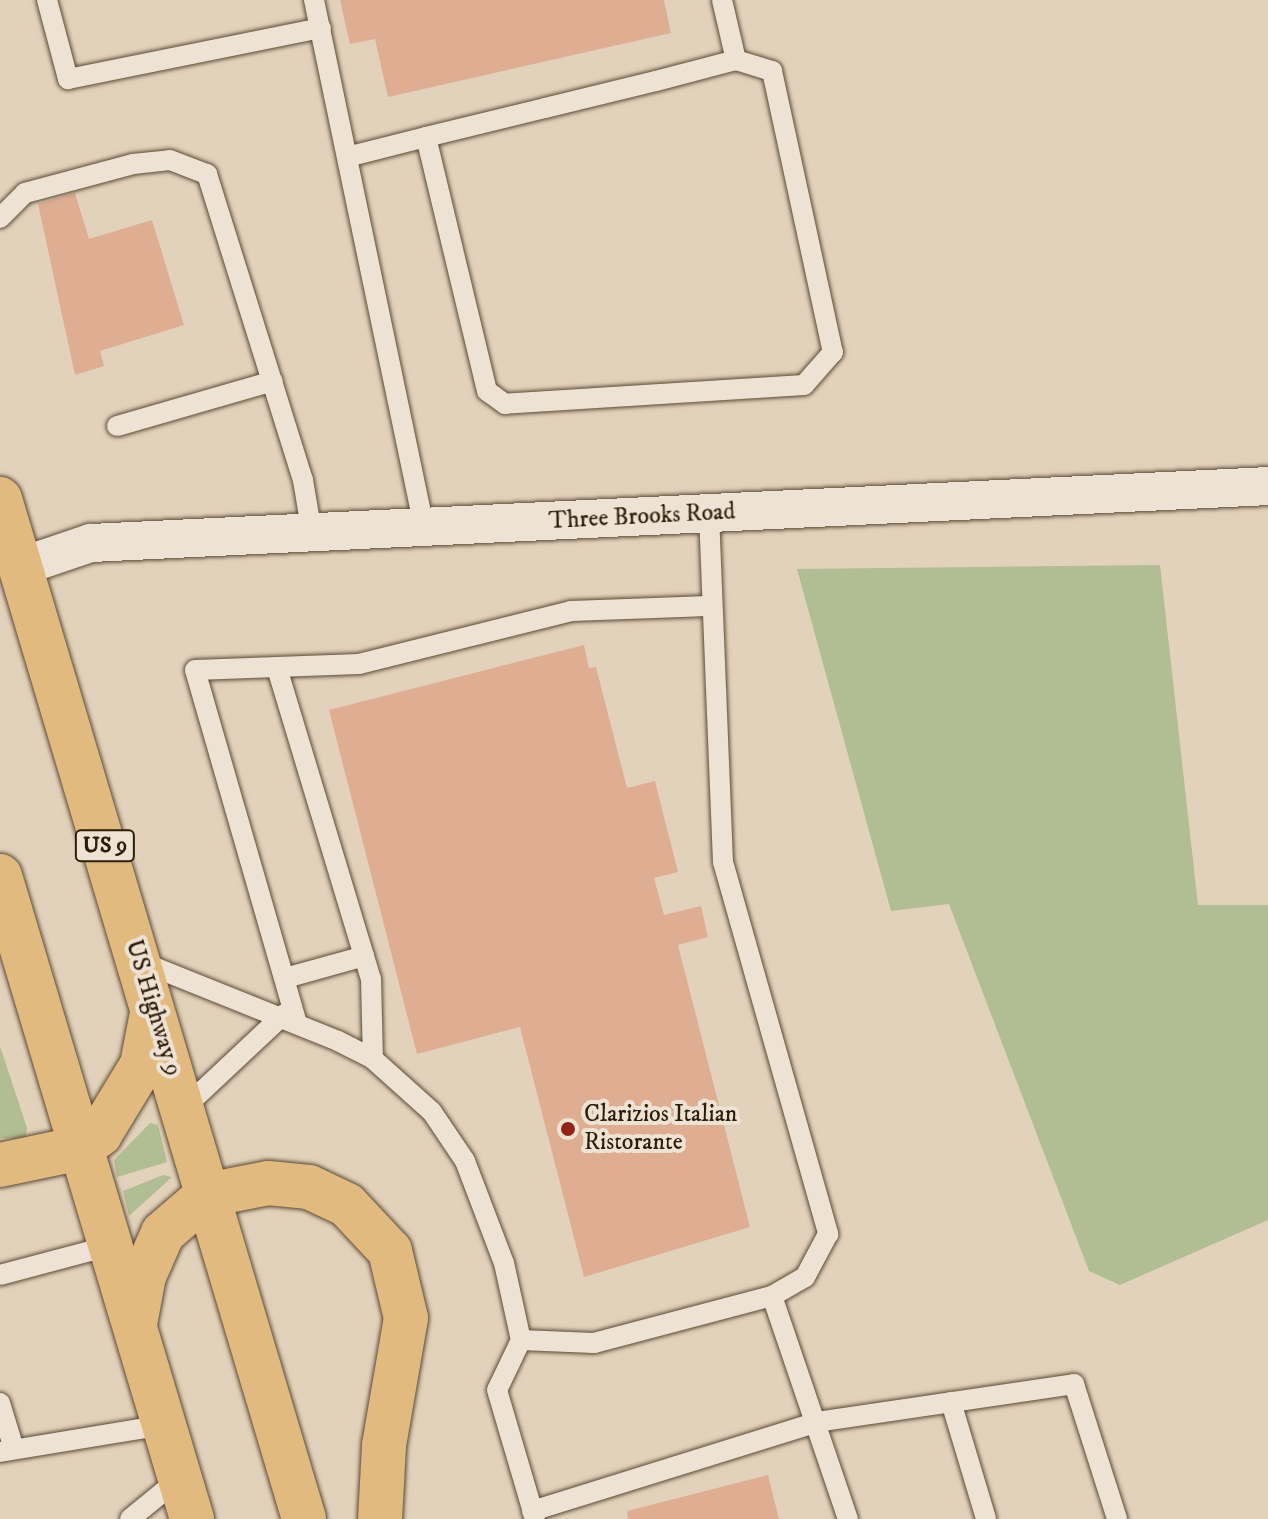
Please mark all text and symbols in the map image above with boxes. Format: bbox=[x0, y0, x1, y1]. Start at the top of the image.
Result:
street label: Three Brooks Road bbox=[548, 498, 736, 536]
road number: US 9 bbox=[73, 828, 137, 864]
street label: US Highway 9 bbox=[119, 937, 187, 1079]
place label: Clarizios Italian Ristorante bbox=[584, 1101, 737, 1157]
marker: Clarizios Italian Ristorante bbox=[559, 1120, 577, 1138]

